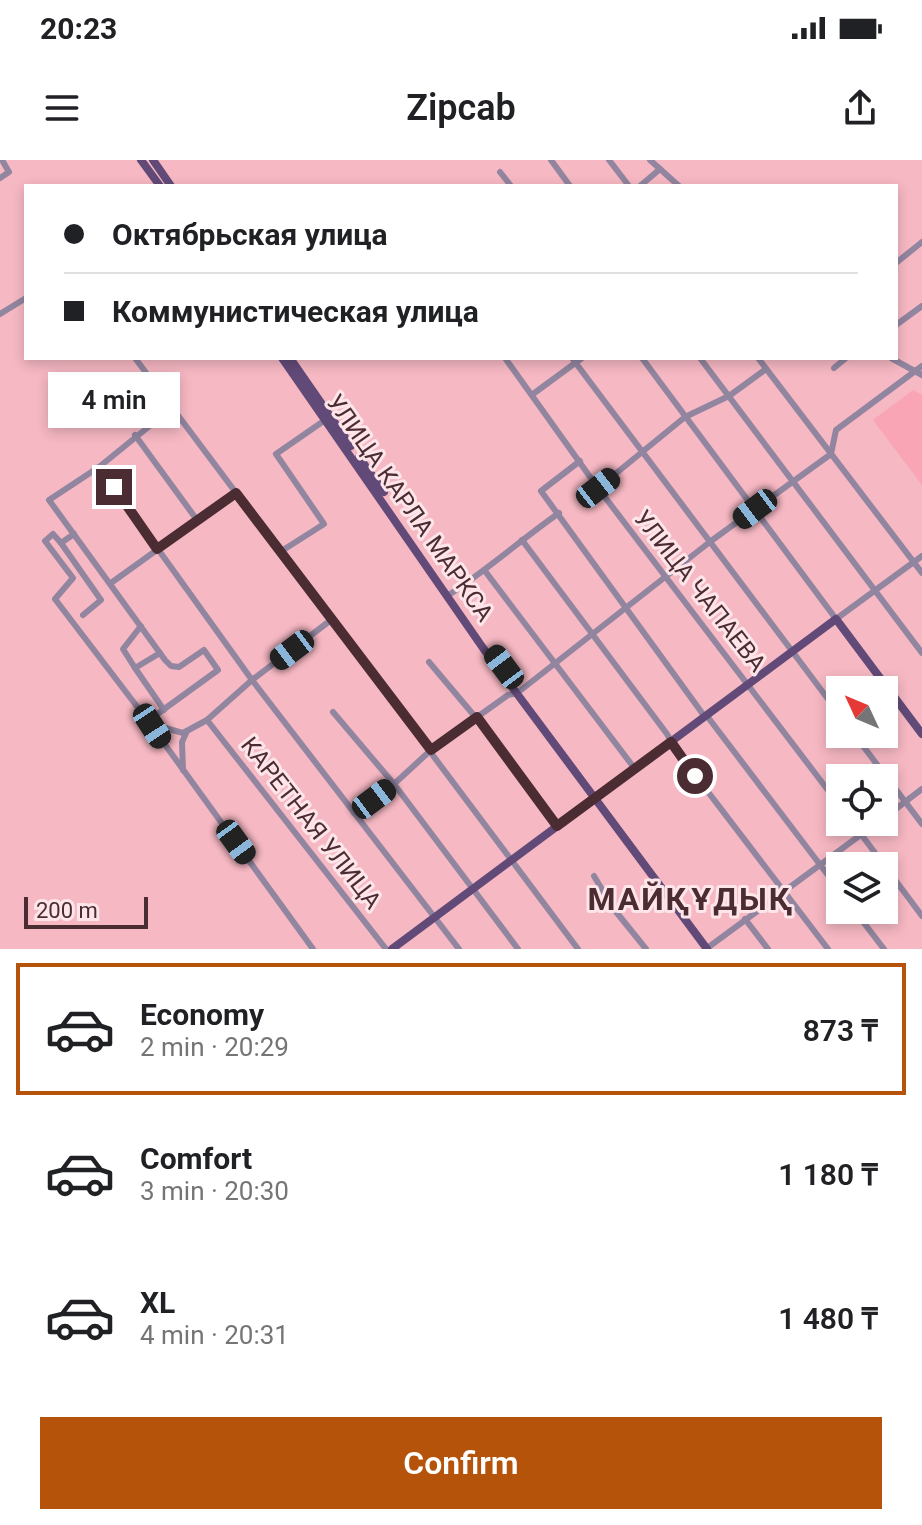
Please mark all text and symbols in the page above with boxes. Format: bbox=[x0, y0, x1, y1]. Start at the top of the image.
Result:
text: 20:23 bbox=[40, 11, 117, 46]
icon: menu bbox=[40, 86, 84, 130]
icon: share bbox=[838, 86, 882, 130]
text: Zipcab bbox=[406, 87, 516, 129]
text: Октябрьская улица bbox=[112, 217, 388, 252]
text: Коммунистическая улица bbox=[112, 294, 479, 329]
callout: 4 min bbox=[48, 371, 180, 427]
text: 4 min bbox=[81, 385, 147, 415]
street label: УЛИЦА КАРЛА МАРКСА bbox=[321, 389, 499, 627]
car bbox=[572, 464, 624, 512]
route end bbox=[96, 469, 132, 505]
car bbox=[729, 485, 781, 533]
street label: УЛИЦА ЧАПАЕВА bbox=[628, 505, 772, 678]
car bbox=[266, 626, 318, 674]
car bbox=[480, 641, 528, 693]
north arrow bbox=[826, 676, 898, 748]
map controls bbox=[826, 676, 898, 924]
car bbox=[129, 699, 175, 753]
street label: КАРЕТНАЯ УЛИЦА bbox=[235, 731, 387, 915]
route start bbox=[677, 758, 713, 794]
button: locate bbox=[826, 764, 898, 836]
car bbox=[348, 775, 400, 823]
car bbox=[212, 816, 260, 868]
button: layers bbox=[826, 852, 898, 924]
district label: МАЙҚҰДЫҚ bbox=[587, 880, 795, 918]
scale bar bbox=[24, 893, 148, 929]
text: 200 m bbox=[36, 898, 98, 923]
icon: car bbox=[44, 993, 116, 1065]
text: Economy bbox=[140, 997, 264, 1032]
text: 873 ₸ bbox=[803, 1013, 878, 1048]
text: 2 min · 20:29 bbox=[140, 1032, 289, 1062]
icon: car bbox=[44, 1137, 116, 1209]
text: Comfort bbox=[140, 1141, 252, 1176]
text: 1 180 ₸ bbox=[778, 1157, 878, 1192]
text: 3 min · 20:30 bbox=[140, 1176, 289, 1206]
icon: car bbox=[44, 1281, 116, 1353]
text: XL bbox=[140, 1285, 175, 1320]
text: 1 480 ₸ bbox=[778, 1301, 878, 1336]
text: 4 min · 20:31 bbox=[140, 1320, 289, 1350]
button: Confirm bbox=[40, 1417, 882, 1509]

